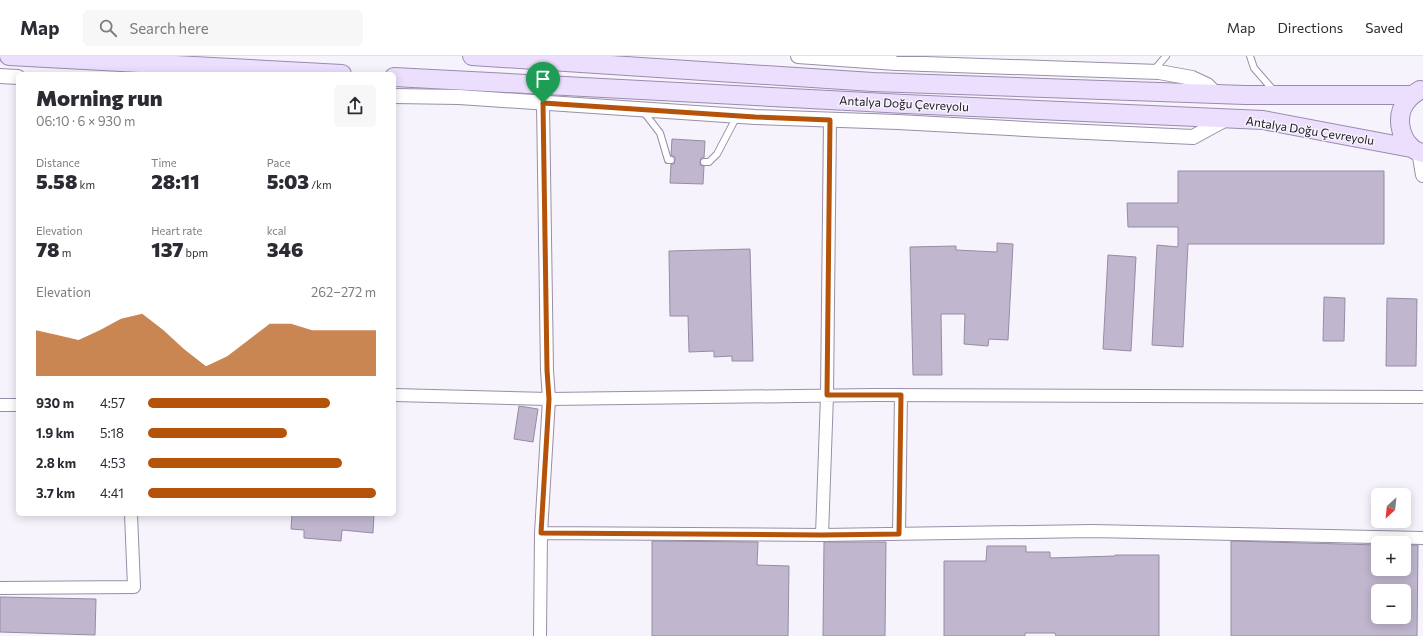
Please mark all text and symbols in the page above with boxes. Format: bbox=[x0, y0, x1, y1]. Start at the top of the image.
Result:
search box bbox=[83, 10, 363, 46]
text: Map bbox=[20, 16, 59, 39]
icon: search bbox=[97, 17, 119, 39]
text: Search here bbox=[129, 19, 209, 37]
text: Map bbox=[1227, 19, 1256, 36]
text: Directions bbox=[1278, 19, 1343, 36]
text: Saved bbox=[1365, 19, 1403, 36]
pin bbox=[526, 62, 560, 103]
icon: arrive bbox=[532, 68, 554, 90]
text: Morning run bbox=[36, 84, 163, 111]
button: share bbox=[334, 85, 376, 127]
street label: Antalya Doğu Çevreyolu bbox=[839, 93, 969, 113]
text: 06:10 · 6 × 930 m bbox=[36, 113, 135, 129]
street label: Antalya Doğu Çevreyolu bbox=[1245, 113, 1375, 147]
text: Distance bbox=[36, 156, 80, 169]
text: Time bbox=[151, 156, 177, 169]
text: Pace bbox=[267, 156, 291, 169]
text: 5.58 bbox=[36, 169, 77, 193]
text: 28:11 bbox=[151, 169, 199, 193]
text: 5:03 bbox=[267, 169, 309, 193]
text: km bbox=[77, 178, 95, 191]
text: /km bbox=[309, 178, 332, 191]
text: Elevation bbox=[36, 224, 82, 237]
text: Heart rate bbox=[151, 224, 202, 237]
text: kcal bbox=[267, 224, 286, 237]
text: 78 bbox=[36, 237, 60, 261]
text: 137 bbox=[151, 237, 183, 261]
text: 346 bbox=[267, 237, 303, 261]
text: m bbox=[60, 246, 71, 259]
text: bpm bbox=[183, 246, 208, 259]
text: Elevation bbox=[36, 284, 91, 300]
text: 262–272 m bbox=[311, 284, 376, 300]
text: 930 m bbox=[36, 395, 74, 411]
text: 4:57 bbox=[100, 395, 125, 411]
text: 1.9 km bbox=[36, 425, 74, 441]
text: 5:18 bbox=[100, 425, 124, 441]
text: 2.8 km bbox=[36, 455, 76, 471]
text: 4:53 bbox=[100, 455, 126, 471]
text: 3.7 km bbox=[36, 485, 75, 501]
text: 4:41 bbox=[100, 485, 124, 501]
north arrow bbox=[1371, 488, 1411, 528]
map controls bbox=[1371, 488, 1411, 624]
button: + bbox=[1371, 536, 1411, 576]
button: − bbox=[1371, 584, 1411, 624]

